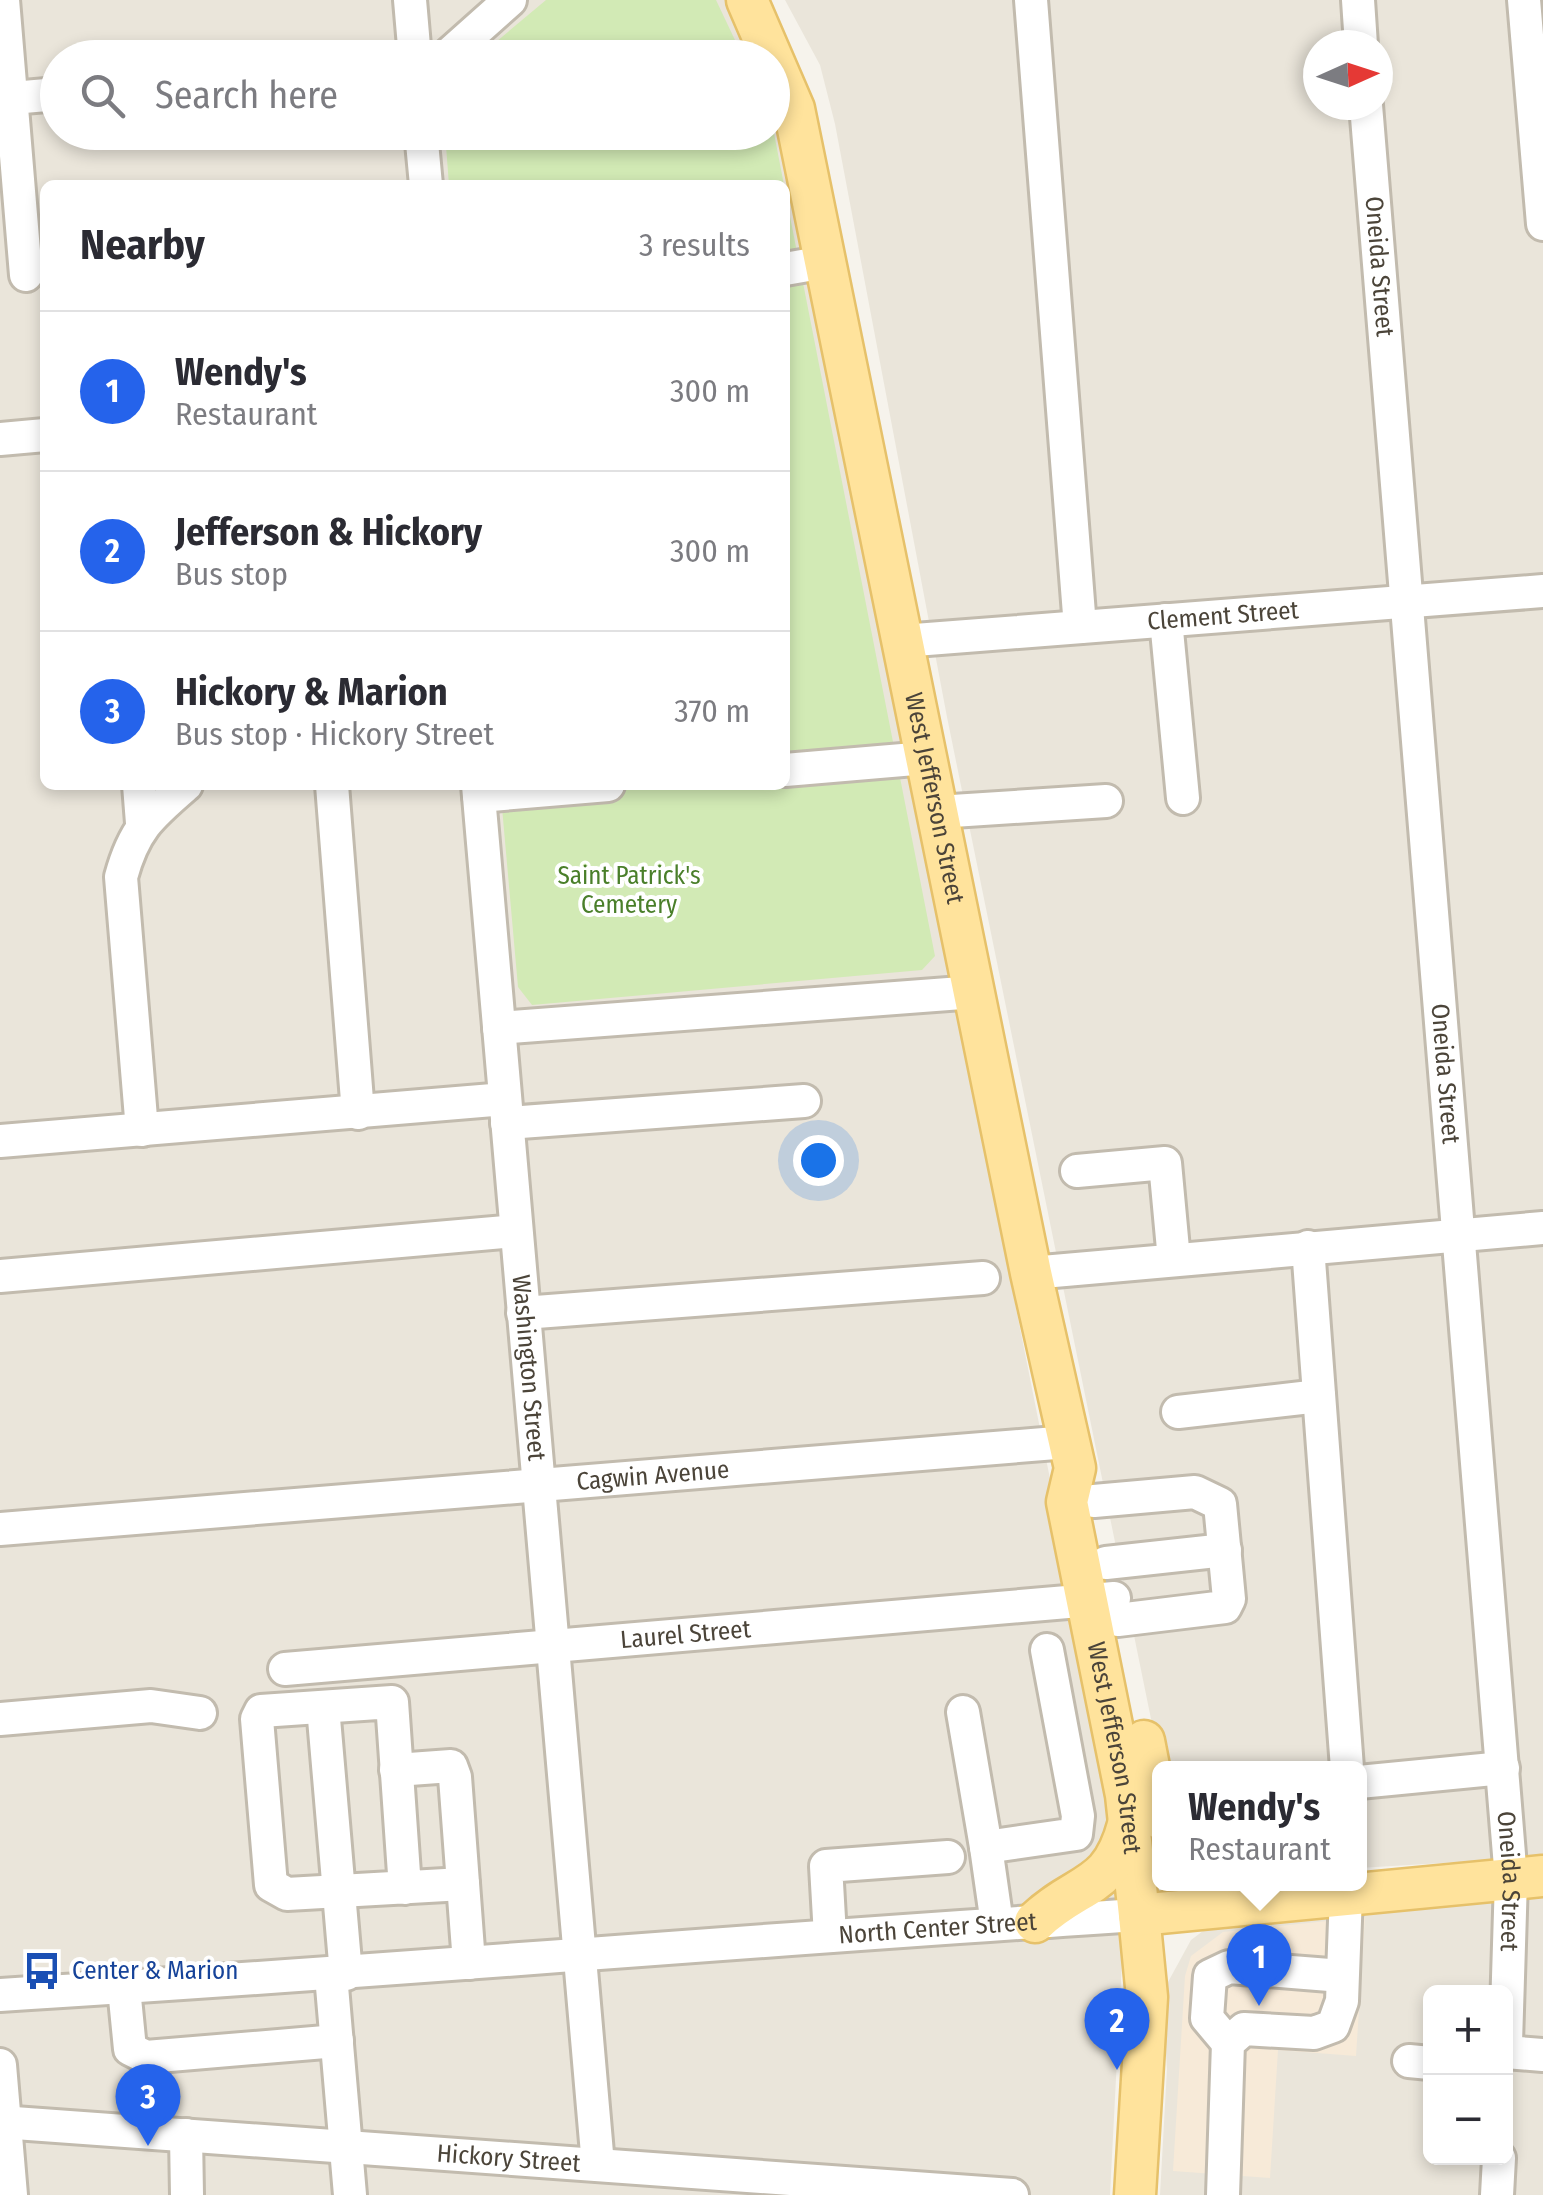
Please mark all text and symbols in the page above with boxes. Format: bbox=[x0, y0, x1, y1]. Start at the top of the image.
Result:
north arrow bbox=[1303, 30, 1393, 120]
search box bbox=[40, 40, 790, 150]
icon: search bbox=[75, 68, 130, 123]
text: Search here bbox=[155, 72, 338, 118]
street label: Oneida Street bbox=[1359, 195, 1400, 339]
text: Nearby bbox=[80, 220, 205, 270]
text: 3 results bbox=[639, 226, 750, 264]
text: Wendy's bbox=[175, 349, 307, 395]
text: 1 bbox=[106, 372, 119, 410]
text: 300 m bbox=[670, 372, 750, 410]
text: Restaurant bbox=[175, 395, 317, 433]
text: Jefferson & Hickory bbox=[175, 509, 482, 555]
text: 2 bbox=[105, 532, 120, 570]
text: 300 m bbox=[670, 532, 750, 570]
text: Bus stop bbox=[175, 555, 288, 593]
street label: Clement Street bbox=[1146, 595, 1301, 637]
text: Hickory & Marion bbox=[175, 669, 448, 715]
street label: West Jefferson Street bbox=[898, 690, 971, 907]
text: 3 bbox=[105, 692, 120, 730]
text: 370 m bbox=[674, 692, 750, 730]
text: Bus stop · Hickory Street bbox=[175, 715, 494, 753]
park label: Saint Patrick's Cemetery bbox=[557, 861, 701, 920]
street label: Oneida Street bbox=[1425, 1002, 1466, 1146]
your location bbox=[793, 1135, 844, 1186]
street label: Washington Street bbox=[506, 1273, 552, 1463]
street label: Cagwin Avenue bbox=[575, 1455, 730, 1497]
street label: Laurel Street bbox=[619, 1614, 753, 1655]
street label: West Jefferson Street bbox=[1081, 1639, 1147, 1856]
popup bbox=[1152, 1761, 1367, 1891]
text: Wendy's bbox=[1188, 1784, 1320, 1830]
street label: Oneida Street bbox=[1490, 1810, 1526, 1953]
text: Restaurant bbox=[1188, 1830, 1331, 1868]
street label: North Center Street bbox=[838, 1907, 1038, 1950]
pin: 1 bbox=[1226, 1924, 1292, 2006]
bus stop icon: Center & Marion bbox=[21, 1950, 63, 1992]
place label: Center & Marion bbox=[72, 1956, 238, 1986]
map controls bbox=[1423, 1985, 1513, 2165]
button: + bbox=[1423, 1985, 1513, 2075]
pin: 2 bbox=[1084, 1988, 1150, 2070]
pin: 3 bbox=[116, 2064, 180, 2146]
button: − bbox=[1423, 2075, 1513, 2165]
street label: Hickory Street bbox=[436, 2139, 582, 2179]

